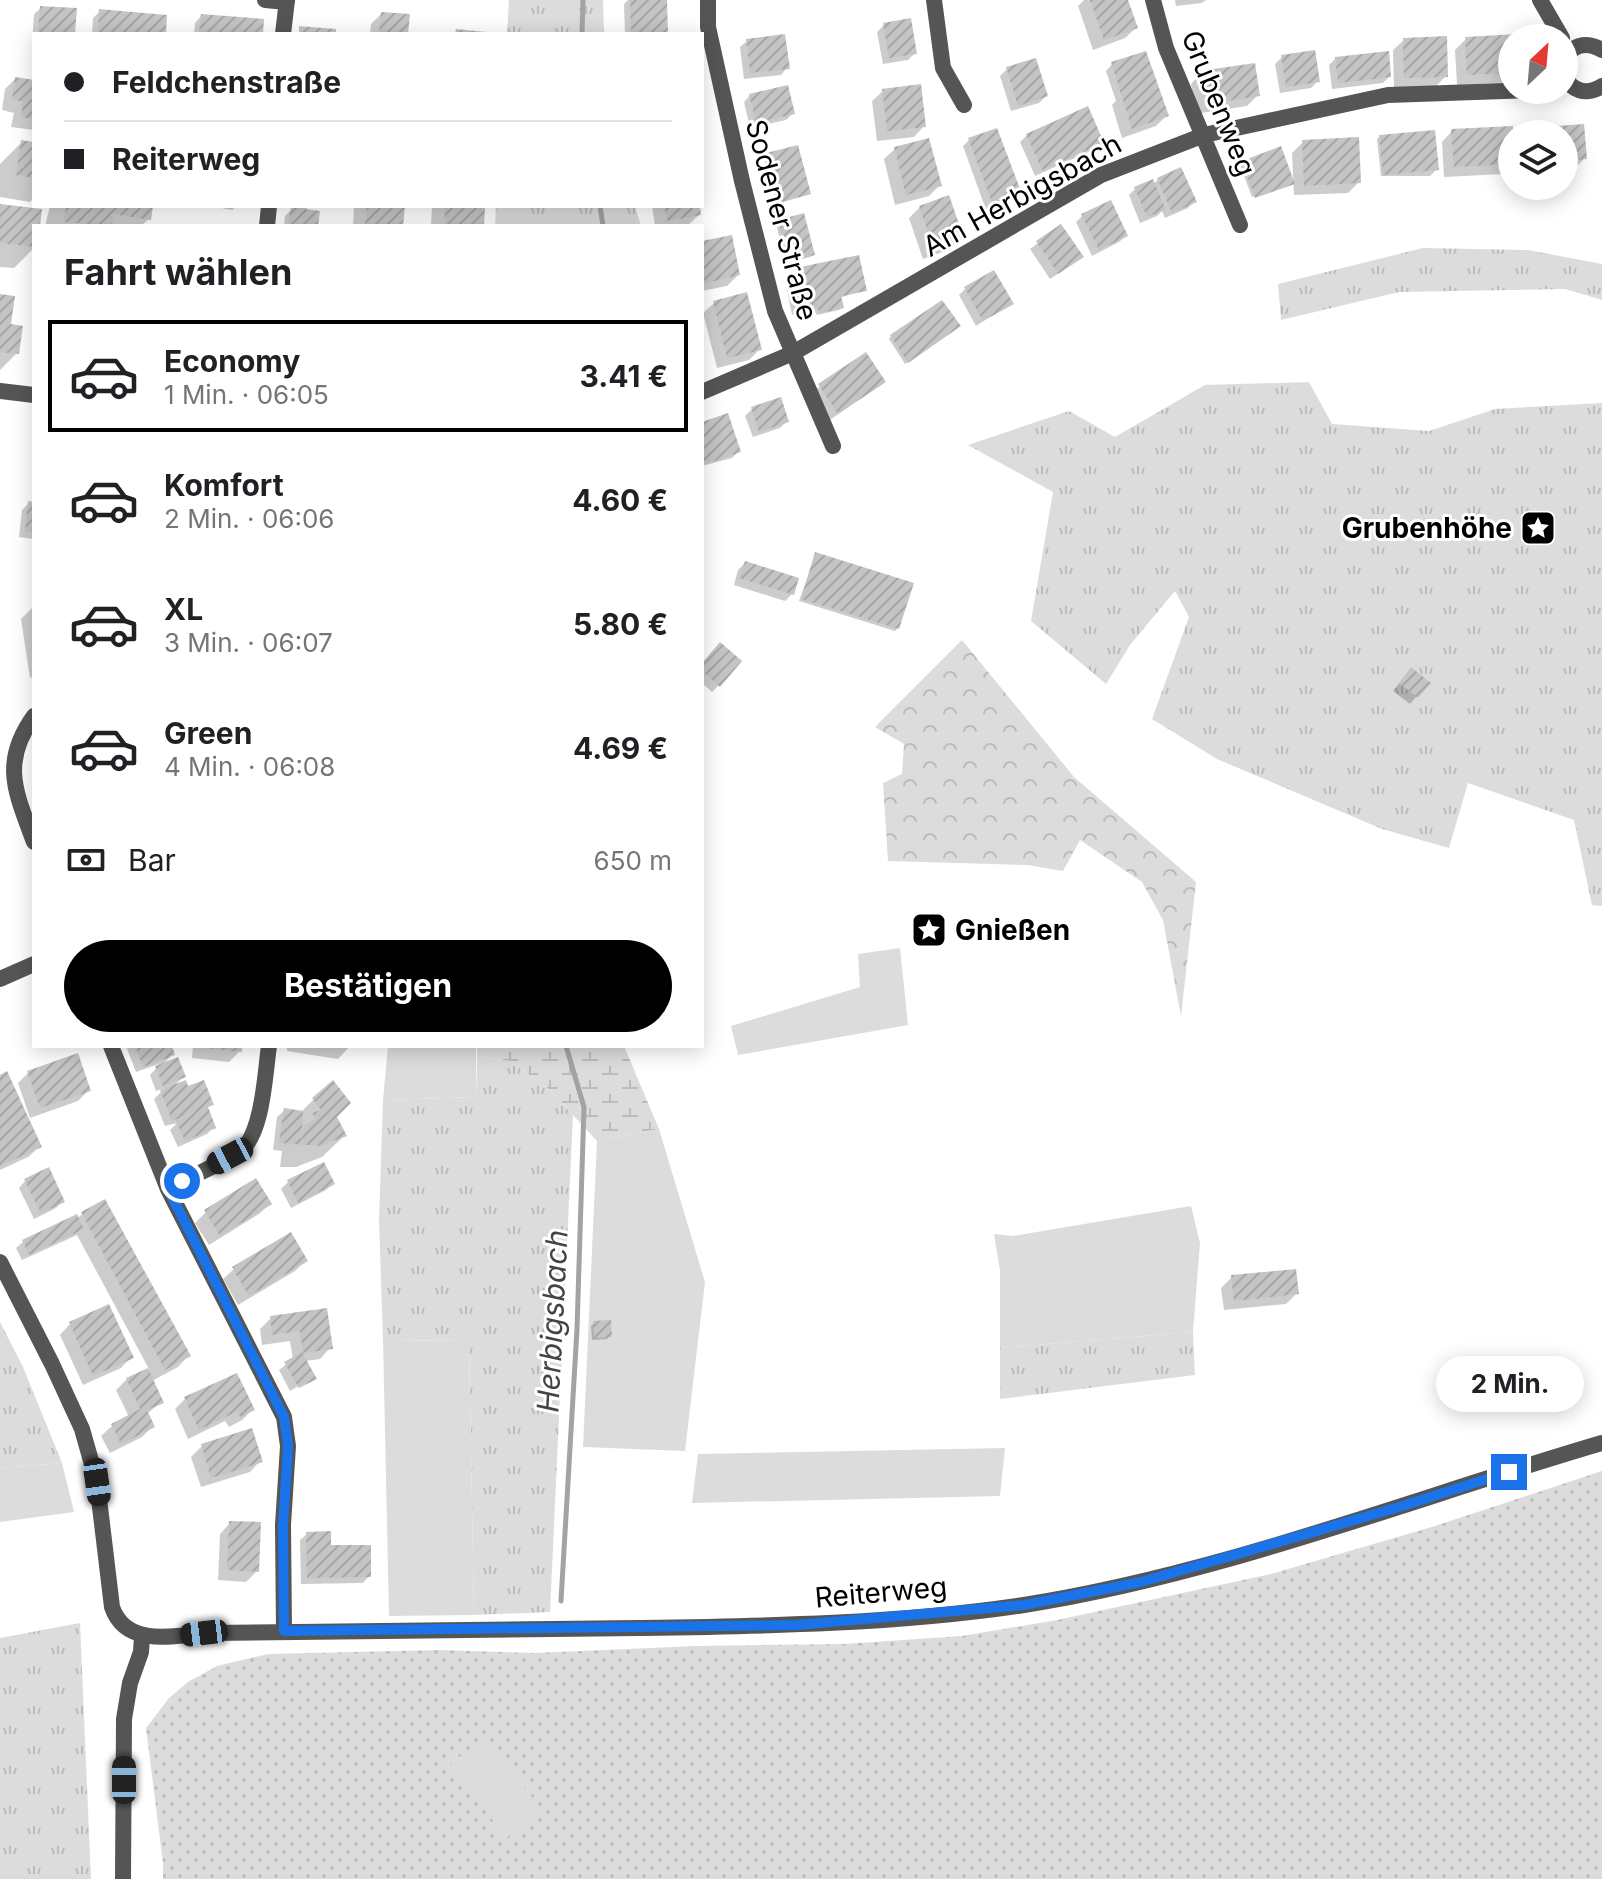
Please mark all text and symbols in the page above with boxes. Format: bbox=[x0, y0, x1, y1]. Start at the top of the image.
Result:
north arrow bbox=[1498, 24, 1578, 104]
map controls bbox=[1498, 24, 1578, 200]
street label: Grubenweg bbox=[1174, 25, 1264, 181]
text: Feldchenstraße bbox=[112, 64, 341, 100]
street label: Sodener Straße bbox=[739, 116, 825, 324]
button: layers bbox=[1498, 120, 1578, 200]
street label: Am Herbigsbach bbox=[917, 126, 1127, 264]
text: Reiterweg bbox=[112, 141, 260, 177]
text: Fahrt wählen bbox=[64, 250, 292, 294]
icon: car bbox=[68, 340, 140, 412]
text: Economy bbox=[164, 343, 300, 379]
text: 3.41 € bbox=[580, 358, 668, 394]
text: 1 Min. · 06:05 bbox=[164, 379, 329, 410]
icon: car bbox=[68, 464, 140, 536]
text: Komfort bbox=[164, 467, 284, 503]
text: 4.60 € bbox=[572, 482, 668, 518]
text: 2 Min. · 06:06 bbox=[164, 503, 334, 534]
place icon: Grubenhöhe bbox=[1519, 509, 1557, 547]
place label: Grubenhöhe bbox=[1342, 511, 1512, 545]
icon: car bbox=[68, 588, 140, 660]
text: XL bbox=[164, 591, 203, 627]
text: 5.80 € bbox=[573, 606, 668, 642]
text: 3 Min. · 06:07 bbox=[164, 627, 333, 658]
icon: car bbox=[68, 712, 140, 784]
text: Green bbox=[164, 715, 252, 751]
text: 4.69 € bbox=[573, 730, 668, 766]
text: 4 Min. · 06:08 bbox=[164, 751, 335, 782]
icon: cash bbox=[64, 838, 108, 882]
text: Bar bbox=[128, 842, 176, 878]
text: 650 m bbox=[594, 845, 672, 876]
place icon: Gnießen bbox=[910, 911, 948, 949]
place label: Gnießen bbox=[955, 913, 1070, 947]
button: Bestätigen bbox=[64, 940, 672, 1032]
car bbox=[203, 1134, 257, 1178]
route start bbox=[164, 1163, 200, 1199]
water label: Herbigsbach bbox=[529, 1229, 575, 1413]
callout: 2 Min. bbox=[1435, 1356, 1583, 1412]
text: 2 Min. bbox=[1471, 1368, 1549, 1399]
route end bbox=[1491, 1454, 1527, 1490]
car bbox=[82, 1457, 112, 1507]
street label: Reiterweg bbox=[813, 1569, 949, 1615]
car bbox=[179, 1618, 229, 1648]
car bbox=[112, 1756, 136, 1804]

